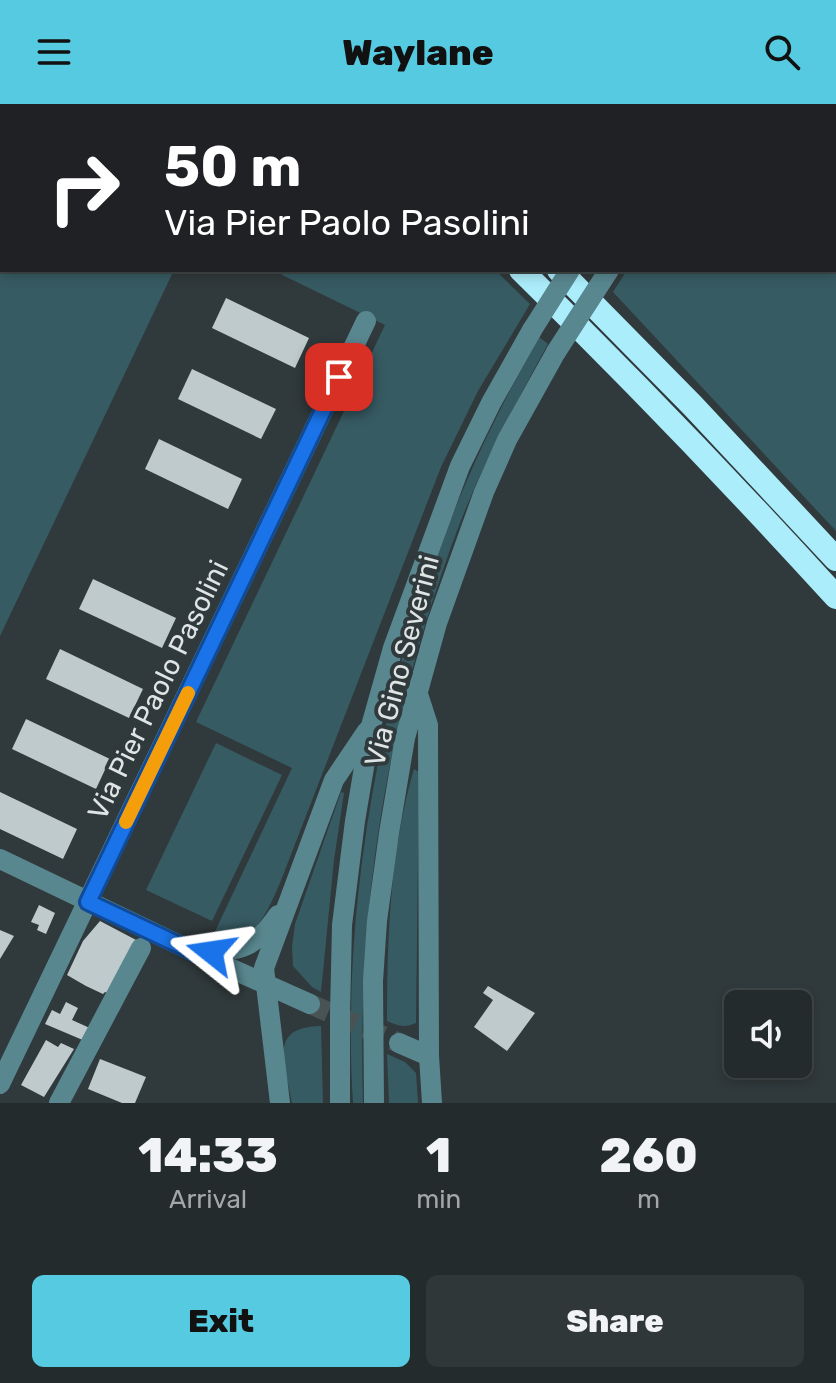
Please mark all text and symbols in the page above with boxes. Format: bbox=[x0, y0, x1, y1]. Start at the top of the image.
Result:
icon: menu bbox=[32, 30, 76, 74]
icon: search bbox=[760, 30, 804, 74]
text: Waylane bbox=[342, 31, 494, 74]
text: 50 m bbox=[164, 134, 301, 200]
icon: right bbox=[32, 136, 136, 240]
text: Via Pier Paolo Pasolini bbox=[164, 201, 530, 244]
pin bbox=[305, 343, 373, 411]
icon: arrive bbox=[317, 355, 361, 399]
street label: Via Gino Severini bbox=[358, 552, 446, 770]
street label: Via Pier Paolo Pasolini bbox=[81, 555, 235, 825]
position arrow bbox=[169, 910, 253, 994]
map controls bbox=[724, 990, 812, 1078]
button: sound bbox=[724, 990, 812, 1078]
text: 14:33 bbox=[138, 1127, 278, 1184]
text: 1 bbox=[426, 1127, 451, 1184]
text: 260 bbox=[600, 1127, 698, 1184]
text: Arrival bbox=[169, 1184, 247, 1215]
text: min bbox=[416, 1184, 461, 1215]
text: m bbox=[637, 1184, 660, 1215]
button: Exit bbox=[32, 1275, 410, 1367]
button: Share bbox=[426, 1275, 804, 1367]

